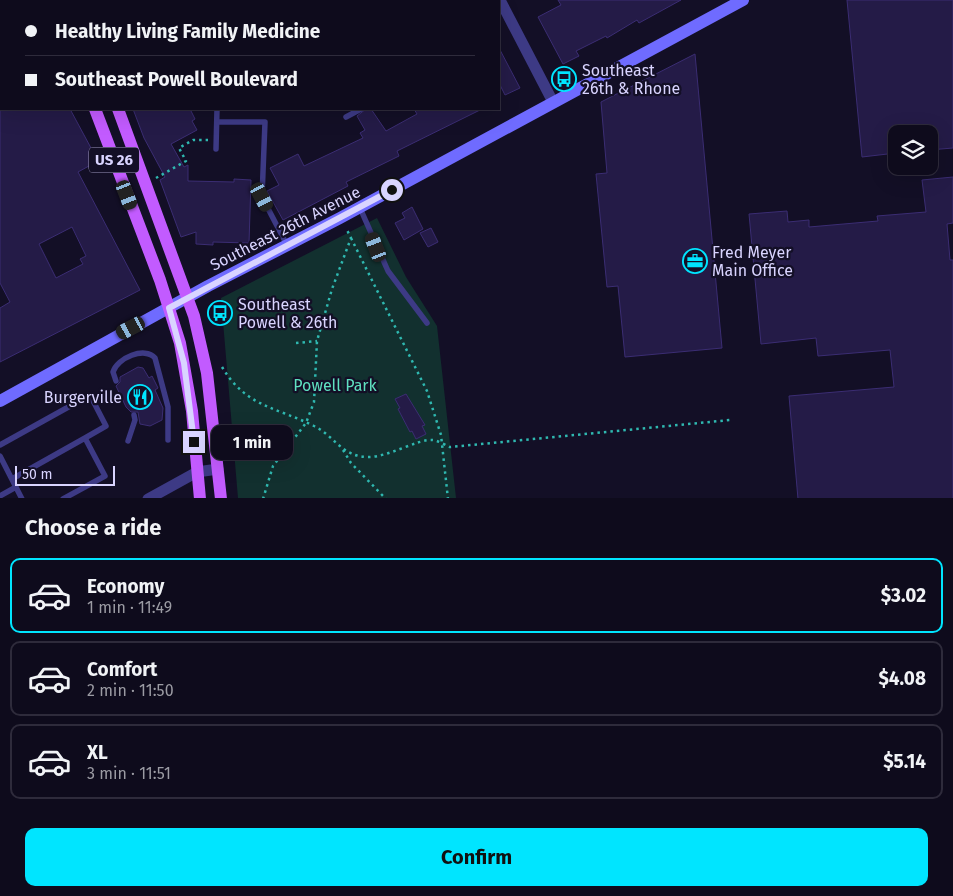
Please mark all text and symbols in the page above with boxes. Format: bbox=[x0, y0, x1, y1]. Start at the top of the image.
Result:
text: Healthy Living Family Medicine bbox=[55, 20, 320, 43]
place label: Southeast 26th & Rhone bbox=[582, 61, 680, 98]
bus stop icon: Southeast 26th & Rhone bbox=[551, 66, 577, 92]
text: Southeast Powell Boulevard bbox=[55, 68, 298, 91]
map controls bbox=[888, 125, 938, 175]
button: layers bbox=[888, 125, 938, 175]
road number: US 26 bbox=[89, 148, 139, 172]
car bbox=[114, 178, 139, 212]
route start bbox=[381, 179, 403, 201]
car bbox=[248, 180, 275, 214]
street label: Southeast 26th Avenue bbox=[207, 182, 364, 275]
car bbox=[363, 230, 388, 264]
place label: Fred Meyer Main Office bbox=[712, 243, 793, 280]
office icon: Fred Meyer Main Office bbox=[682, 248, 708, 274]
place label: Southeast Powell & 26th bbox=[238, 295, 337, 332]
bus stop icon: Southeast Powell & 26th bbox=[207, 300, 233, 326]
car bbox=[114, 314, 147, 342]
park label: Powell Park bbox=[293, 376, 378, 395]
restaurant icon: Burgerville bbox=[127, 384, 153, 410]
place label: Burgerville bbox=[44, 388, 122, 407]
callout: 1 min bbox=[212, 424, 294, 460]
route end bbox=[183, 431, 205, 453]
text: 1 min bbox=[233, 433, 271, 452]
scale bar bbox=[15, 463, 115, 487]
text: 50 m bbox=[22, 466, 53, 483]
text: Choose a ride bbox=[25, 514, 161, 541]
icon: car bbox=[27, 573, 72, 618]
text: Economy bbox=[87, 575, 164, 598]
text: $3.02 bbox=[881, 584, 926, 607]
text: 1 min · 11:49 bbox=[87, 598, 172, 617]
icon: car bbox=[27, 656, 72, 701]
text: Comfort bbox=[87, 658, 157, 681]
text: $4.08 bbox=[878, 667, 926, 690]
text: 2 min · 11:50 bbox=[87, 681, 174, 700]
icon: car bbox=[27, 739, 72, 784]
text: XL bbox=[87, 741, 108, 764]
text: $5.14 bbox=[883, 750, 926, 773]
text: 3 min · 11:51 bbox=[87, 764, 171, 783]
button: Confirm bbox=[25, 828, 928, 886]

